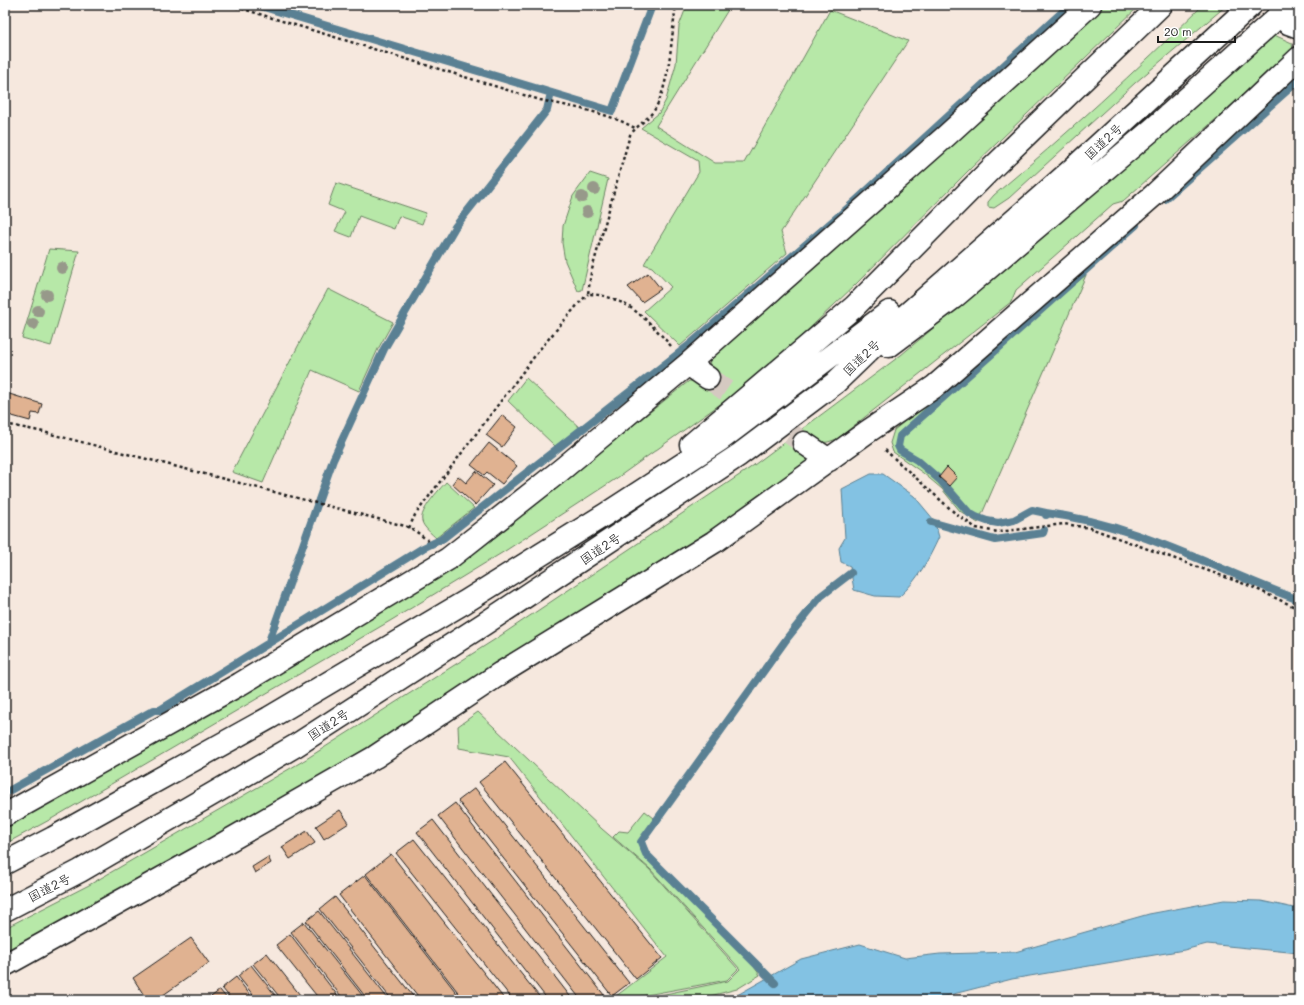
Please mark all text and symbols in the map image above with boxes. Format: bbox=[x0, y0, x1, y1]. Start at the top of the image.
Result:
scale bar bbox=[1158, 18, 1235, 44]
text: 20 m bbox=[1164, 23, 1192, 39]
street label: 国道2号 bbox=[1080, 119, 1126, 163]
street label: 国道2号 bbox=[838, 335, 884, 379]
street label: 国道2号 bbox=[576, 528, 624, 568]
street label: 国道2号 bbox=[304, 704, 352, 744]
street label: 国道2号 bbox=[25, 869, 73, 905]

